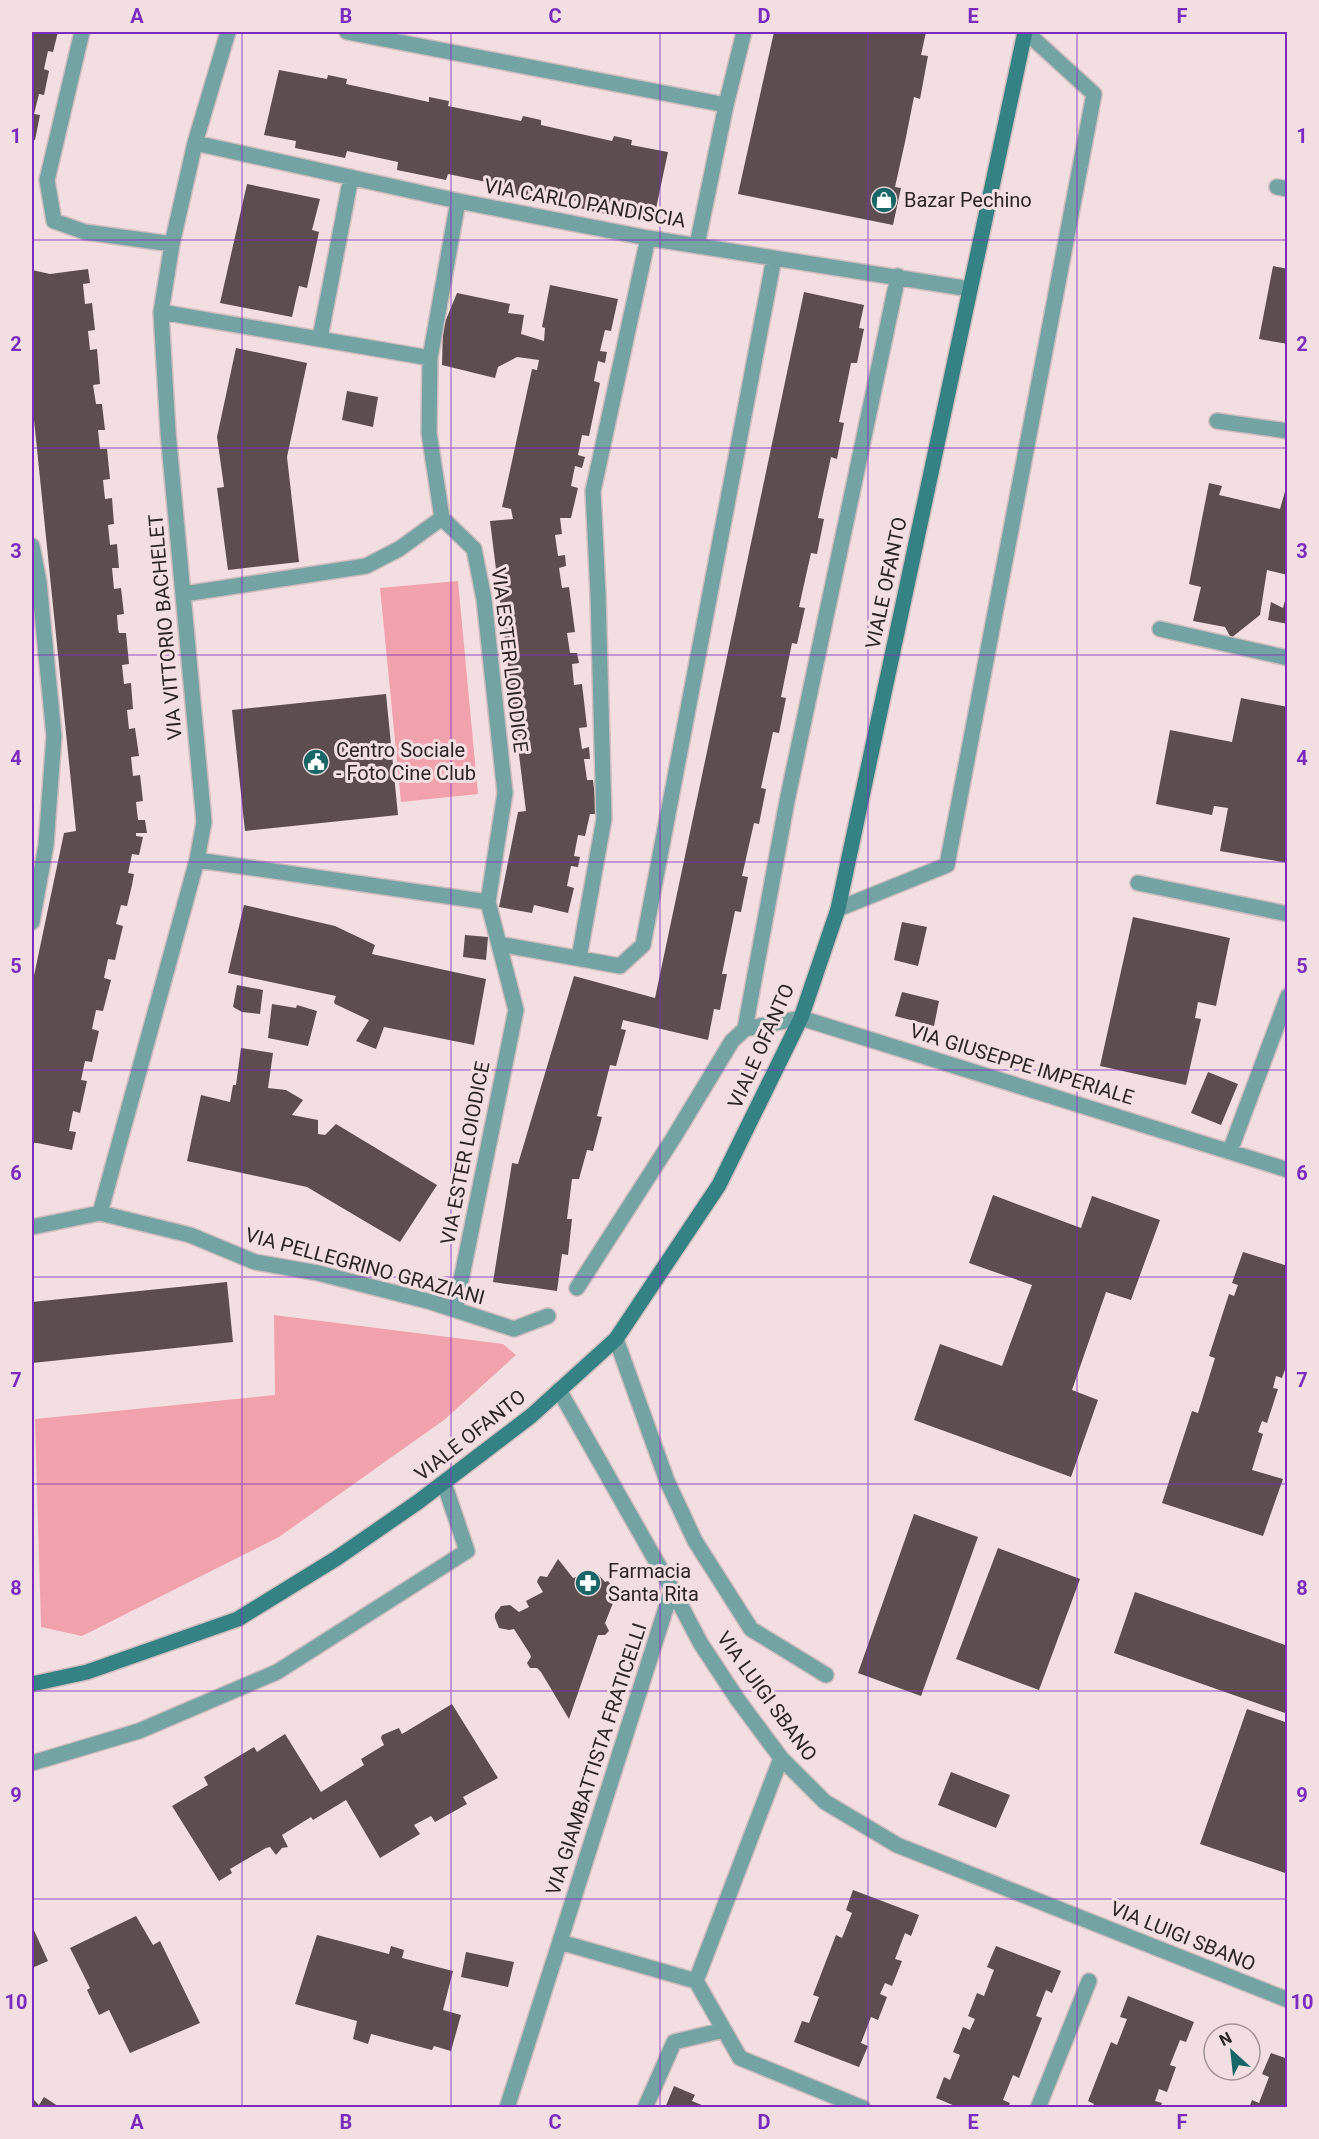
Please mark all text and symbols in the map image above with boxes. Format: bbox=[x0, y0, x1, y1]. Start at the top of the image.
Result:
text: A bbox=[130, 4, 144, 28]
text: B bbox=[340, 4, 352, 28]
text: C bbox=[548, 4, 562, 28]
text: D bbox=[758, 4, 771, 28]
text: E bbox=[967, 4, 979, 28]
text: F bbox=[1177, 4, 1188, 28]
text: 1 bbox=[10, 124, 22, 148]
text: 1 bbox=[1296, 124, 1308, 148]
street label: VIA CARLO PANDISCIA bbox=[482, 173, 688, 233]
shop icon: Bazar Pechino bbox=[869, 185, 899, 215]
place label: Bazar Pechino bbox=[904, 188, 1032, 212]
text: 2 bbox=[10, 332, 22, 356]
text: 2 bbox=[1296, 332, 1308, 356]
street label: VIA VITTORIO BACHELET bbox=[143, 513, 187, 741]
street label: VIALE OFANTO bbox=[860, 515, 912, 651]
text: 3 bbox=[10, 539, 22, 563]
text: 3 bbox=[1296, 539, 1308, 563]
street label: VIA ESTER LOIODICE bbox=[487, 566, 533, 754]
place label: Centro Sociale - Foto Cine Club bbox=[336, 738, 476, 785]
text: 4 bbox=[10, 746, 22, 770]
text: 4 bbox=[1296, 746, 1308, 770]
public building icon: Centro Sociale - Foto Cine Club bbox=[301, 747, 331, 777]
text: 5 bbox=[10, 954, 22, 978]
text: 5 bbox=[1296, 954, 1308, 978]
street label: VIALE OFANTO bbox=[723, 980, 799, 1112]
street label: VIA GIUSEPPE IMPERIALE bbox=[907, 1018, 1137, 1110]
street label: VIA ESTER LOIODICE bbox=[435, 1059, 495, 1247]
text: 6 bbox=[10, 1161, 22, 1185]
text: 6 bbox=[1296, 1161, 1308, 1185]
street label: VIA PELLEGRINO GRAZIANI bbox=[243, 1222, 487, 1310]
text: 7 bbox=[10, 1368, 22, 1392]
text: 7 bbox=[1296, 1368, 1308, 1392]
street label: VIALE OFANTO bbox=[410, 1384, 530, 1486]
place label: Farmacia Santa Rita bbox=[608, 1559, 699, 1606]
pharmacy icon: Farmacia Santa Rita bbox=[573, 1568, 603, 1598]
text: 8 bbox=[10, 1576, 22, 1600]
text: 8 bbox=[1296, 1576, 1308, 1600]
street label: VIA GIAMBATTISTA FRATICELLI bbox=[541, 1620, 651, 1898]
street label: VIA LUIGI SBANO bbox=[712, 1626, 822, 1766]
text: 9 bbox=[10, 1783, 22, 1807]
text: 9 bbox=[1296, 1783, 1308, 1807]
street label: VIA LUIGI SBANO bbox=[1107, 1896, 1259, 1976]
text: 10 bbox=[5, 1990, 27, 2014]
text: 10 bbox=[1291, 1990, 1313, 2014]
north arrow bbox=[1202, 2022, 1262, 2082]
text: N bbox=[1216, 2028, 1235, 2050]
text: A bbox=[130, 2110, 144, 2134]
text: B bbox=[340, 2110, 352, 2134]
text: C bbox=[548, 2110, 562, 2134]
text: D bbox=[758, 2110, 771, 2134]
text: E bbox=[967, 2110, 979, 2134]
text: F bbox=[1177, 2110, 1188, 2134]

